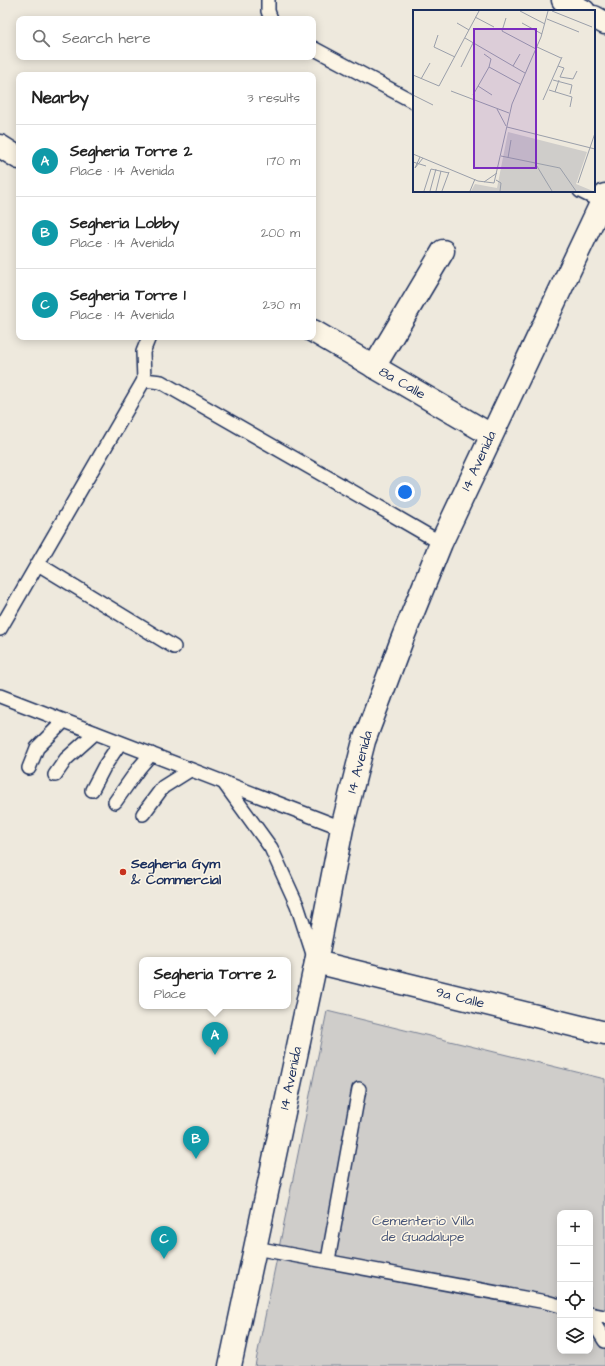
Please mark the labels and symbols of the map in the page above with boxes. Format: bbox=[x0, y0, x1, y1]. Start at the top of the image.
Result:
inset map bbox=[413, 10, 595, 192]
street label: 8a Calle bbox=[375, 362, 429, 405]
street label: 14 Avenida bbox=[456, 428, 502, 494]
your location bbox=[395, 482, 415, 502]
street label: 14 Avenida bbox=[342, 728, 378, 796]
place label: Segheria Gym & Commercial bbox=[130, 854, 222, 890]
marker: Segheria Gym & Commercial bbox=[118, 867, 128, 877]
street label: 9a Calle bbox=[433, 982, 487, 1014]
pin: A bbox=[202, 1022, 228, 1055]
street label: 14 Avenida bbox=[275, 1045, 307, 1111]
pin: B bbox=[183, 1126, 209, 1159]
park label: Cementerio Villa de Guadalupe bbox=[372, 1211, 474, 1247]
pin: C bbox=[151, 1226, 177, 1259]

